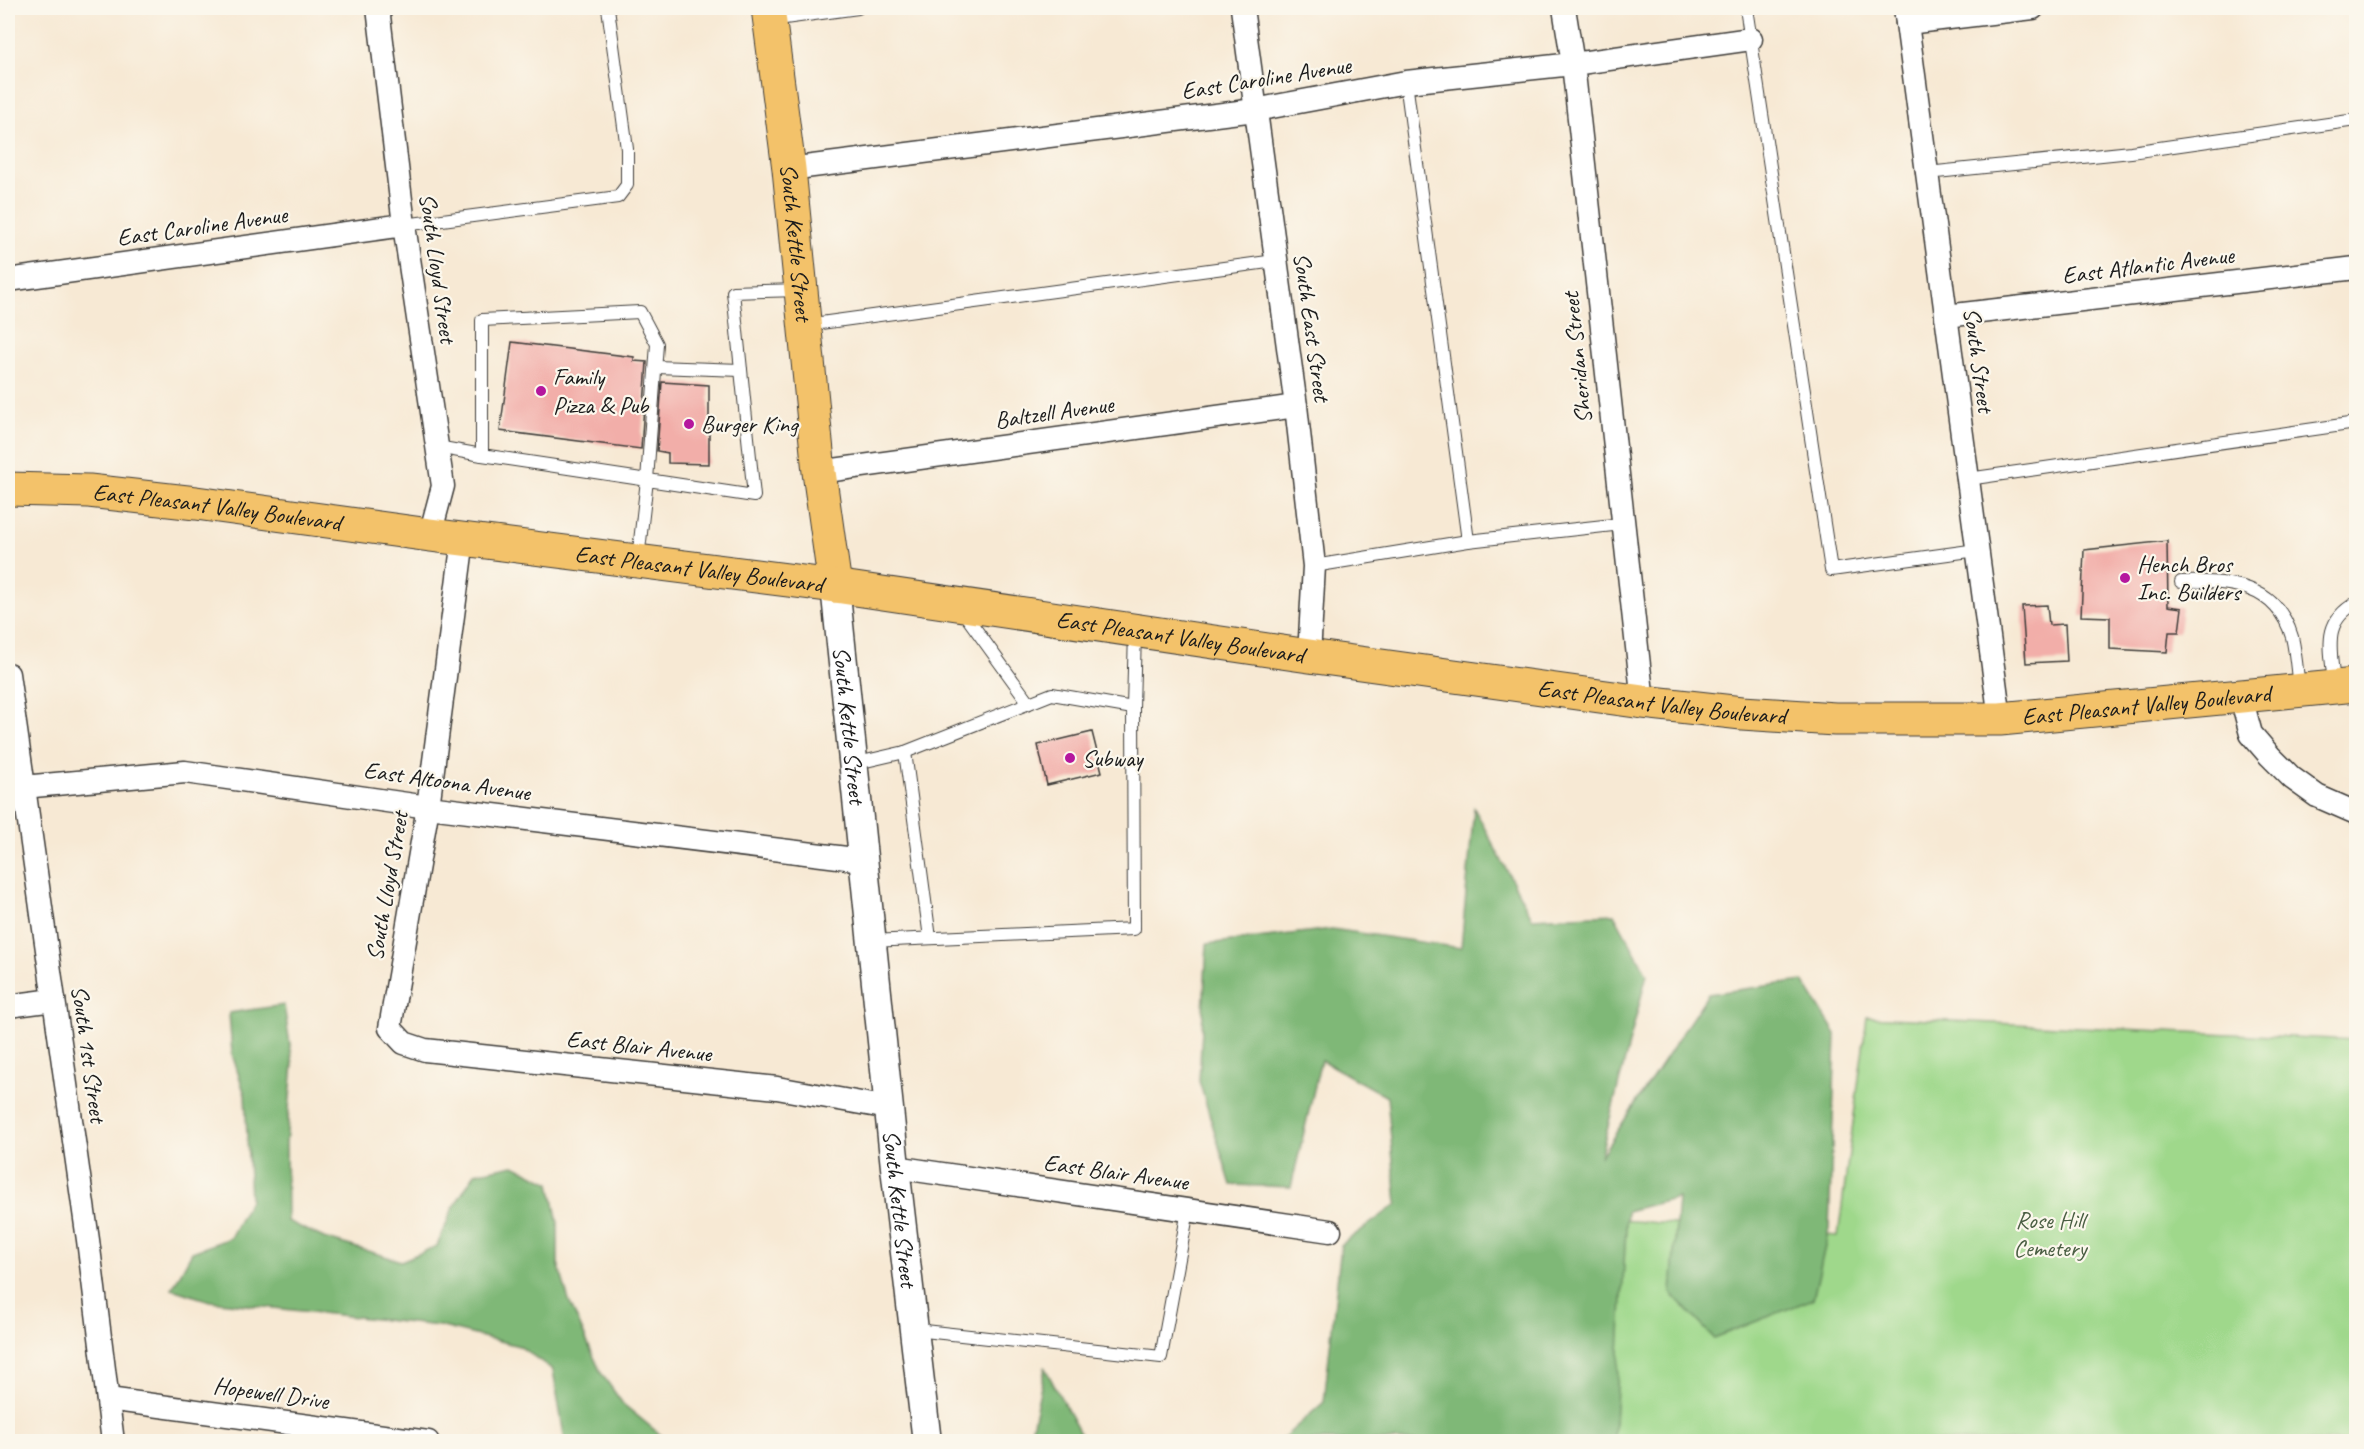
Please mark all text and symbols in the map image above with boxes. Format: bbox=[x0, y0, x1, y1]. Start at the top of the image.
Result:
street label: East Caroline Avenue bbox=[1179, 49, 1355, 106]
street label: South Kettle Street bbox=[774, 162, 819, 324]
street label: South Lloyd Street bbox=[413, 191, 464, 347]
street label: East Caroline Avenue bbox=[115, 199, 291, 253]
street label: East Atlantic Avenue bbox=[2061, 239, 2238, 290]
street label: South East Street bbox=[1287, 251, 1338, 405]
street label: Sheridan Street bbox=[1555, 289, 1599, 425]
street label: South Street bbox=[1957, 306, 2001, 416]
place label: Family Pizza & Pub bbox=[553, 362, 650, 420]
marker: Family Pizza & Pub bbox=[534, 384, 548, 398]
street label: Baltzell Avenue bbox=[993, 389, 1117, 435]
place label: Burger King bbox=[701, 409, 800, 439]
marker: Burger King bbox=[682, 417, 696, 431]
street label: East Pleasant Valley Boulevard bbox=[91, 477, 346, 538]
street label: East Pleasant Valley Boulevard bbox=[573, 538, 828, 600]
place label: Hench Bros Inc. Builders bbox=[2137, 549, 2243, 607]
marker: Hench Bros Inc. Builders bbox=[2118, 571, 2132, 585]
street label: East Pleasant Valley Boulevard bbox=[1054, 604, 1309, 671]
street label: South Kettle Street bbox=[826, 645, 873, 807]
street label: East Pleasant Valley Boulevard bbox=[1536, 673, 1790, 731]
street label: East Pleasant Valley Boulevard bbox=[2020, 678, 2275, 732]
place label: Subway bbox=[1082, 743, 1144, 773]
marker: Subway bbox=[1063, 751, 1077, 765]
street label: East Altoona Avenue bbox=[362, 754, 534, 808]
street label: South Lloyd Street bbox=[359, 807, 415, 963]
street label: South 1st Street bbox=[65, 984, 114, 1126]
street label: East Blair Avenue bbox=[565, 1023, 715, 1069]
street label: South Kettle Street bbox=[876, 1129, 924, 1291]
street label: East Blair Avenue bbox=[1042, 1147, 1192, 1197]
park label: Rose Hill Cemetery bbox=[2014, 1205, 2088, 1263]
street label: Hopewell Drive bbox=[212, 1370, 333, 1416]

